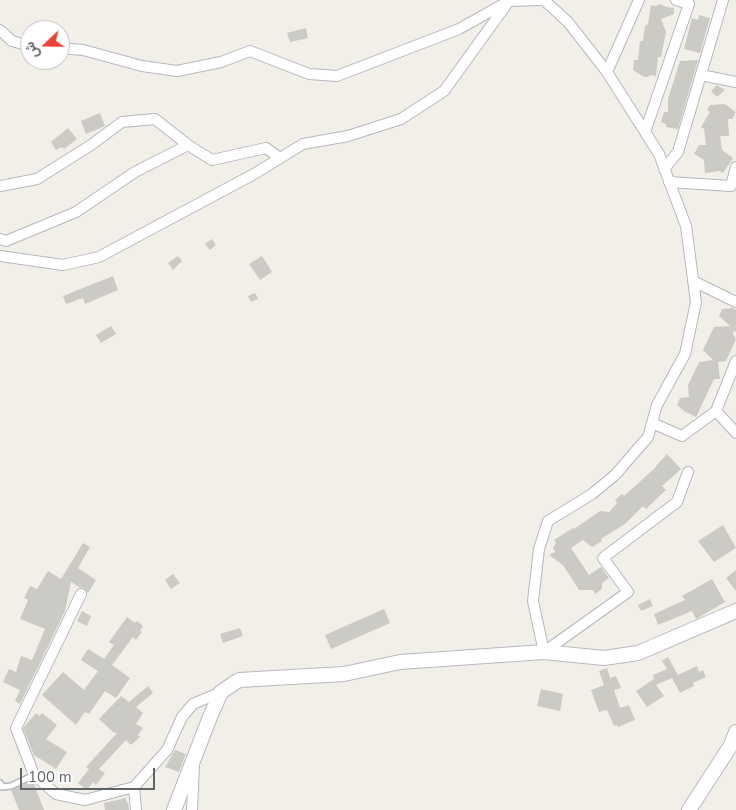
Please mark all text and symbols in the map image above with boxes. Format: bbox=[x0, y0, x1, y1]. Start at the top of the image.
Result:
north arrow bbox=[20, 20, 70, 70]
text: ش bbox=[20, 39, 43, 61]
scale bar bbox=[22, 758, 158, 790]
text: 100 m bbox=[28, 767, 72, 787]

